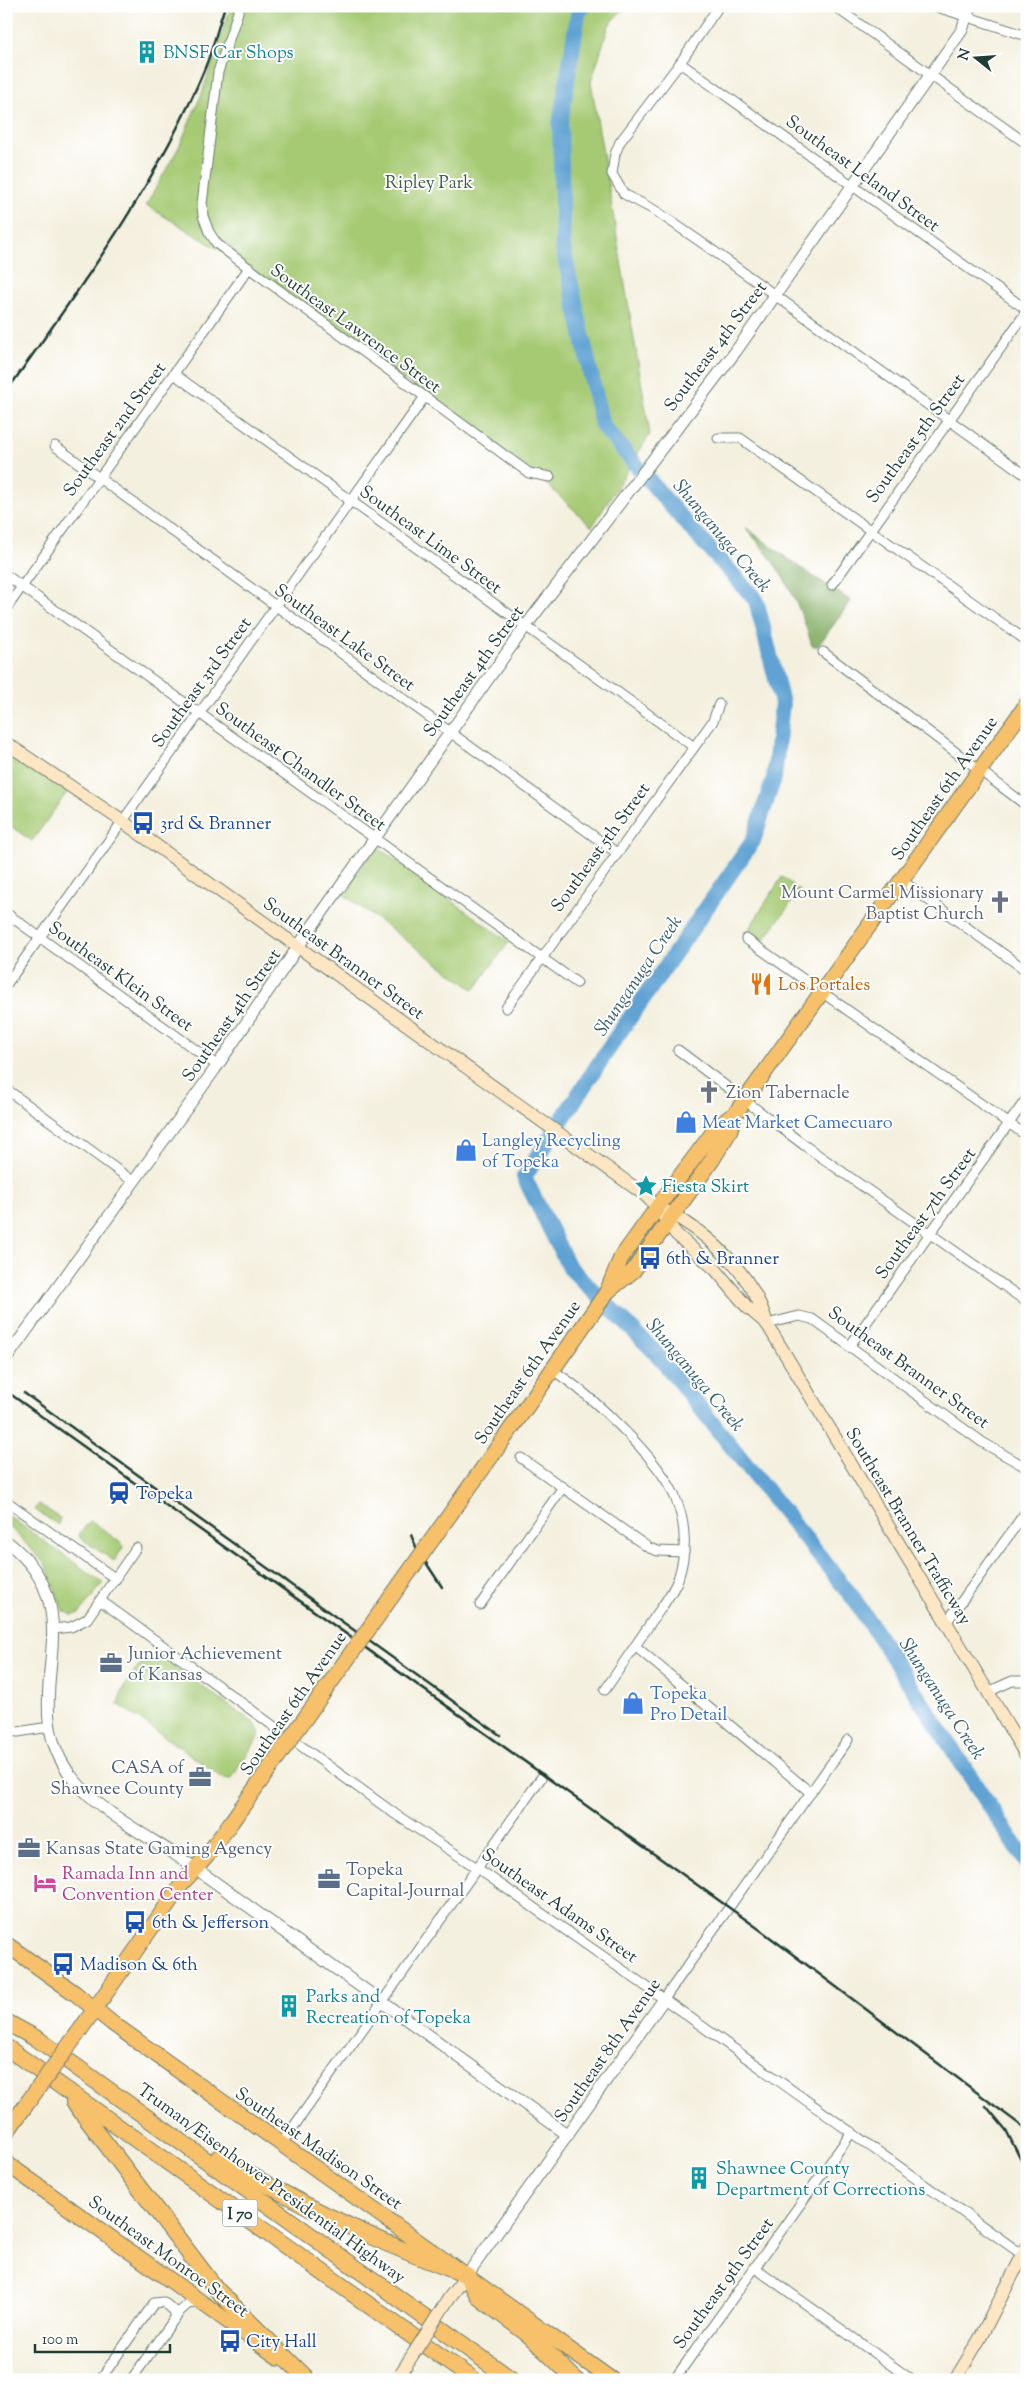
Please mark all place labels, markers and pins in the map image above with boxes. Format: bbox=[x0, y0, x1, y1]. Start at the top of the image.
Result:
building icon: BNSF Car Shops bbox=[134, 39, 160, 65]
place label: BNSF Car Shops bbox=[163, 41, 294, 67]
bus stop icon: 3rd & Branner bbox=[130, 810, 156, 836]
place label: 3rd & Branner bbox=[160, 812, 272, 838]
place label: Mount Carmel Missionary Baptist Church bbox=[781, 881, 984, 928]
church icon: Mount Carmel Missionary Baptist Church bbox=[987, 889, 1013, 915]
restaurant icon: Los Portales bbox=[748, 971, 774, 997]
place label: Los Portales bbox=[778, 973, 870, 999]
church icon: Zion Tabernacle bbox=[696, 1079, 722, 1105]
place label: Zion Tabernacle bbox=[726, 1081, 850, 1107]
shop icon: Meat Market Camecuaro bbox=[673, 1109, 699, 1135]
place label: Meat Market Camecuaro bbox=[702, 1111, 893, 1137]
place label: Langley Recycling of Topeka bbox=[482, 1129, 621, 1176]
shop icon: Langley Recycling of Topeka bbox=[453, 1137, 479, 1163]
place icon: Fiesta Skirt bbox=[633, 1173, 659, 1199]
place label: Fiesta Skirt bbox=[662, 1175, 749, 1201]
bus stop icon: 6th & Branner bbox=[637, 1245, 663, 1271]
place label: 6th & Branner bbox=[666, 1247, 779, 1273]
station icon: Topeka bbox=[106, 1480, 132, 1506]
place label: Topeka bbox=[136, 1482, 193, 1508]
place label: Junior Achievement of Kansas bbox=[127, 1642, 282, 1689]
office icon: Junior Achievement of Kansas bbox=[98, 1650, 124, 1676]
place label: Topeka Pro Detail bbox=[650, 1682, 727, 1729]
shop icon: Topeka Pro Detail bbox=[620, 1690, 646, 1716]
place label: CASA of Shawnee County bbox=[50, 1756, 185, 1803]
office icon: CASA of Shawnee County bbox=[187, 1764, 213, 1790]
office icon: Kansas State Gaming Agency bbox=[16, 1835, 42, 1861]
place label: Kansas State Gaming Agency bbox=[46, 1837, 272, 1863]
place label: Topeka Capital-Journal bbox=[346, 1858, 464, 1905]
place label: Ramada Inn and Convention Center bbox=[62, 1862, 214, 1909]
office icon: Topeka Capital-Journal bbox=[316, 1866, 342, 1892]
hotel icon: Ramada Inn and Convention Center bbox=[32, 1870, 58, 1896]
bus stop icon: 6th & Jefferson bbox=[122, 1909, 148, 1935]
place label: 6th & Jefferson bbox=[152, 1911, 270, 1937]
bus stop icon: Madison & 6th bbox=[50, 1951, 76, 1977]
place label: Madison & 6th bbox=[80, 1953, 198, 1979]
place label: Parks and Recreation of Topeka bbox=[306, 1985, 471, 2032]
building icon: Parks and Recreation of Topeka bbox=[276, 1993, 302, 2019]
place label: Shawnee County Department of Corrections bbox=[716, 2157, 925, 2204]
building icon: Shawnee County Department of Corrections bbox=[686, 2165, 712, 2191]
bus stop icon: City Hall bbox=[217, 2328, 243, 2354]
place label: City Hall bbox=[246, 2330, 317, 2356]

